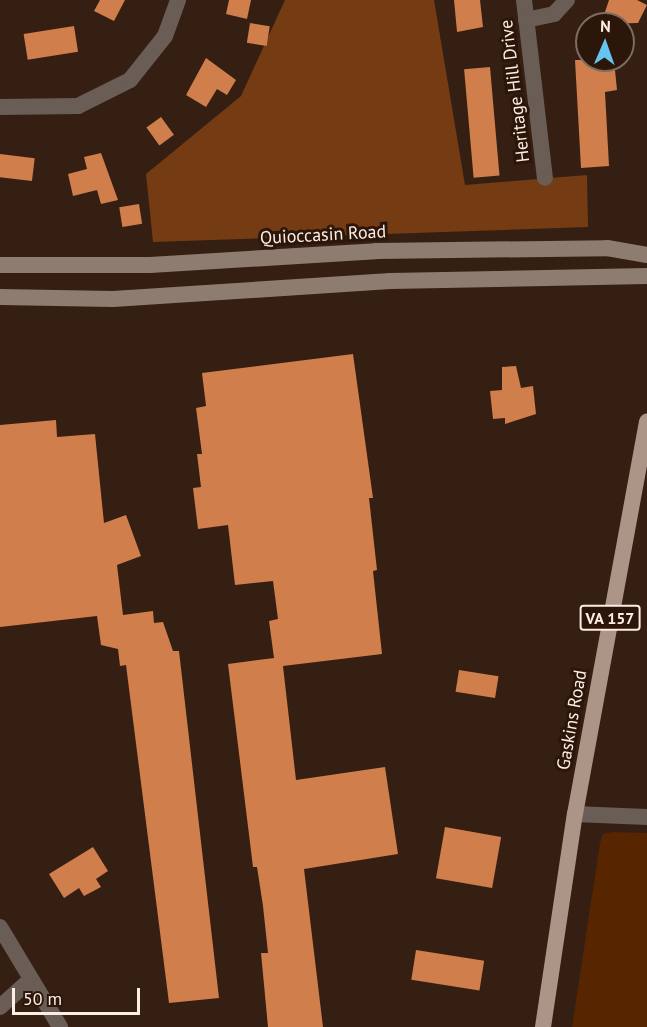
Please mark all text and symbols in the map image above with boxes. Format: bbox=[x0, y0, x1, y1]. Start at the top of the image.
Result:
north arrow bbox=[575, 12, 635, 72]
text: N bbox=[600, 16, 611, 36]
street label: Heritage Hill Drive bbox=[496, 19, 534, 163]
street label: Quioccasin Road bbox=[259, 221, 387, 249]
road number: VA 157 bbox=[578, 605, 642, 631]
street label: Gaskins Road bbox=[553, 668, 591, 772]
scale bar bbox=[15, 976, 142, 1014]
text: 50 m bbox=[23, 987, 62, 1010]

